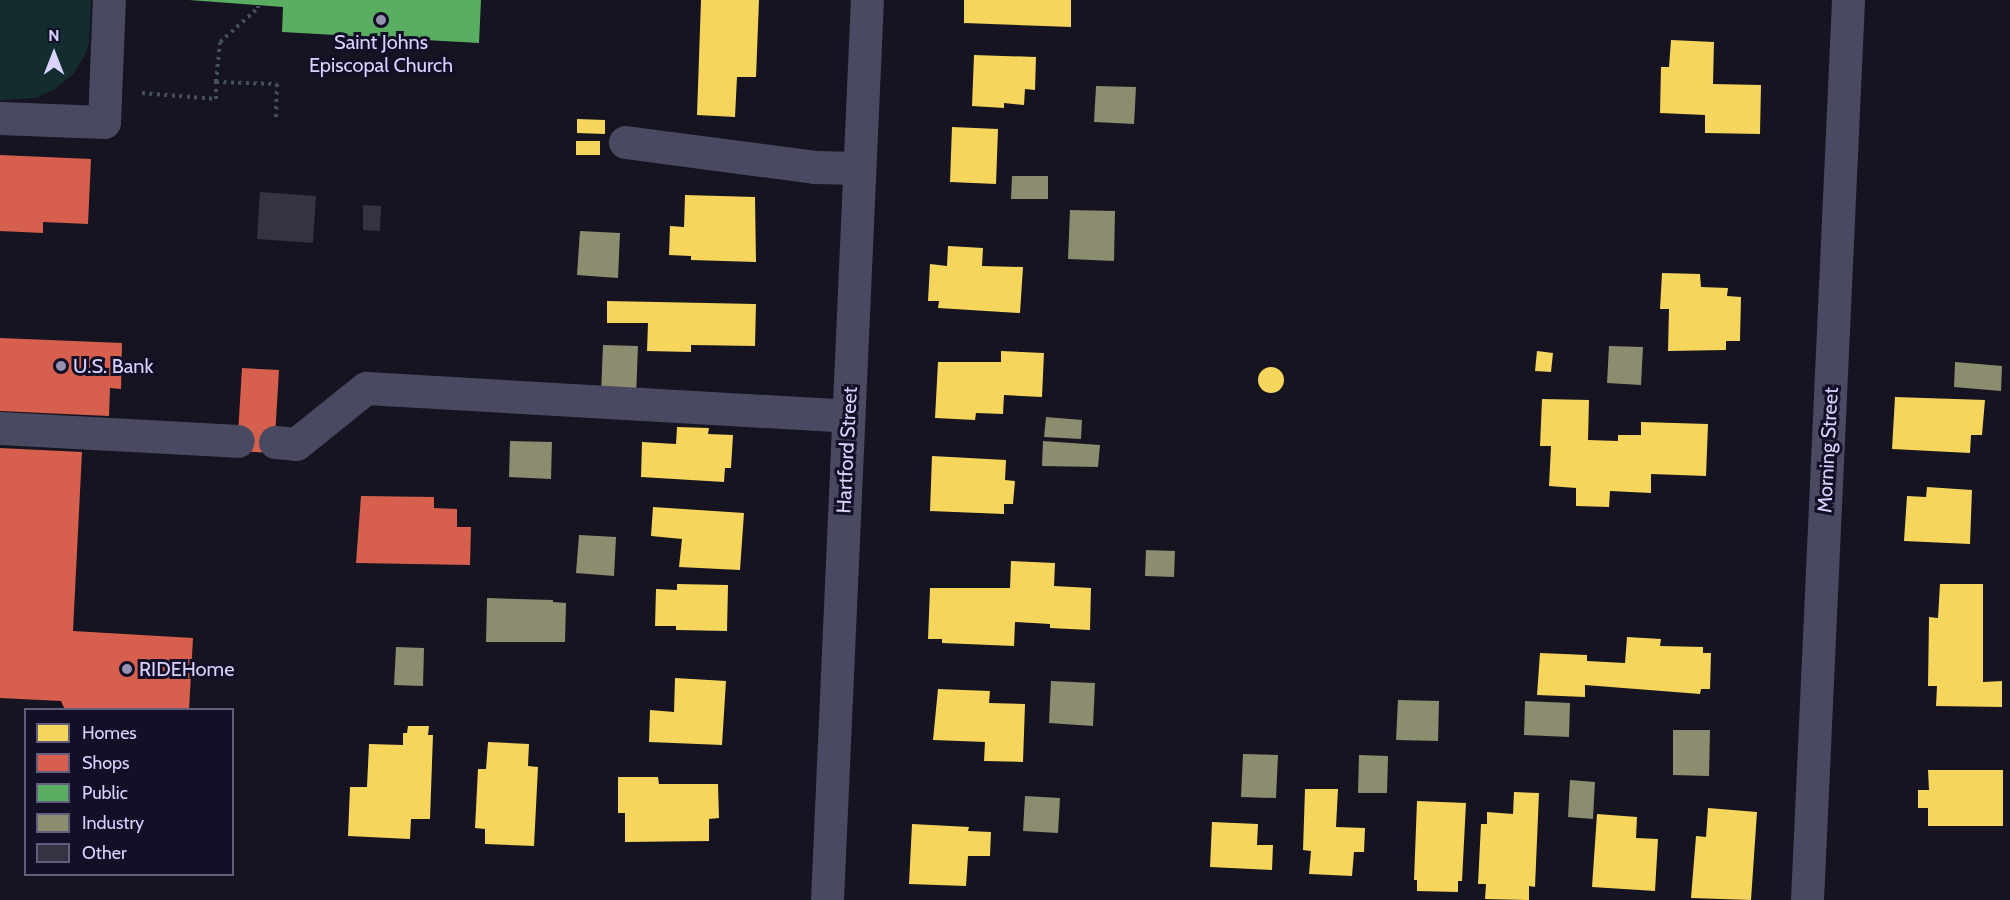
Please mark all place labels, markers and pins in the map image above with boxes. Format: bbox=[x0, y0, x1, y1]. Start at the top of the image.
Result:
marker: Saint Johns Episcopal Church bbox=[374, 13, 388, 27]
place label: Saint Johns Episcopal Church bbox=[309, 30, 453, 77]
place label: U.S. Bank bbox=[73, 354, 153, 378]
marker: U.S. Bank bbox=[54, 359, 68, 373]
place label: RIDEHome bbox=[139, 657, 234, 681]
marker: RIDEHome bbox=[120, 662, 134, 676]

